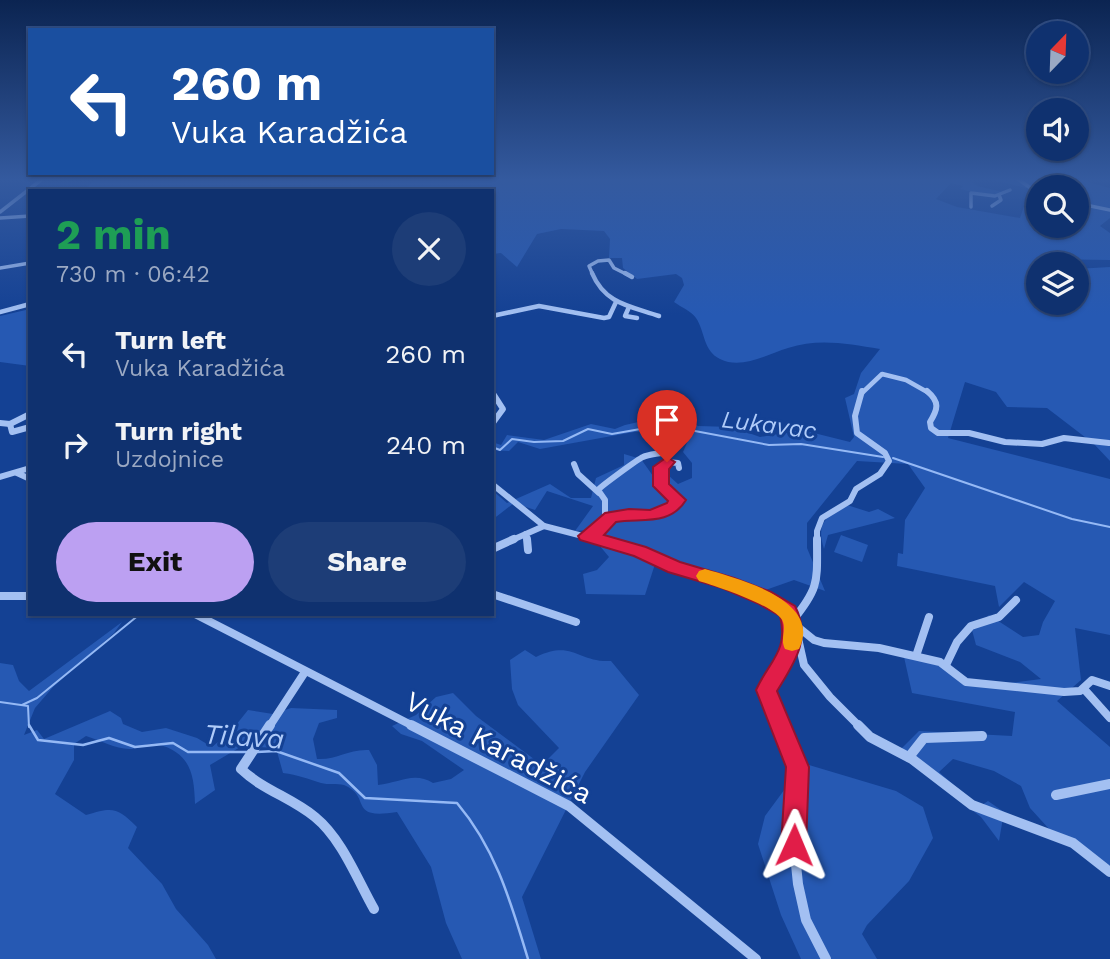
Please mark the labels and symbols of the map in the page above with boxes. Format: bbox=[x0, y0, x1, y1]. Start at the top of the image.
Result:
north arrow bbox=[1026, 21, 1088, 84]
pin bbox=[637, 390, 697, 462]
water label: Lukavac bbox=[720, 405, 818, 445]
street label: Vuka Karadžića bbox=[400, 684, 598, 811]
water label: Tilava bbox=[203, 717, 285, 756]
position arrow bbox=[757, 808, 831, 882]

